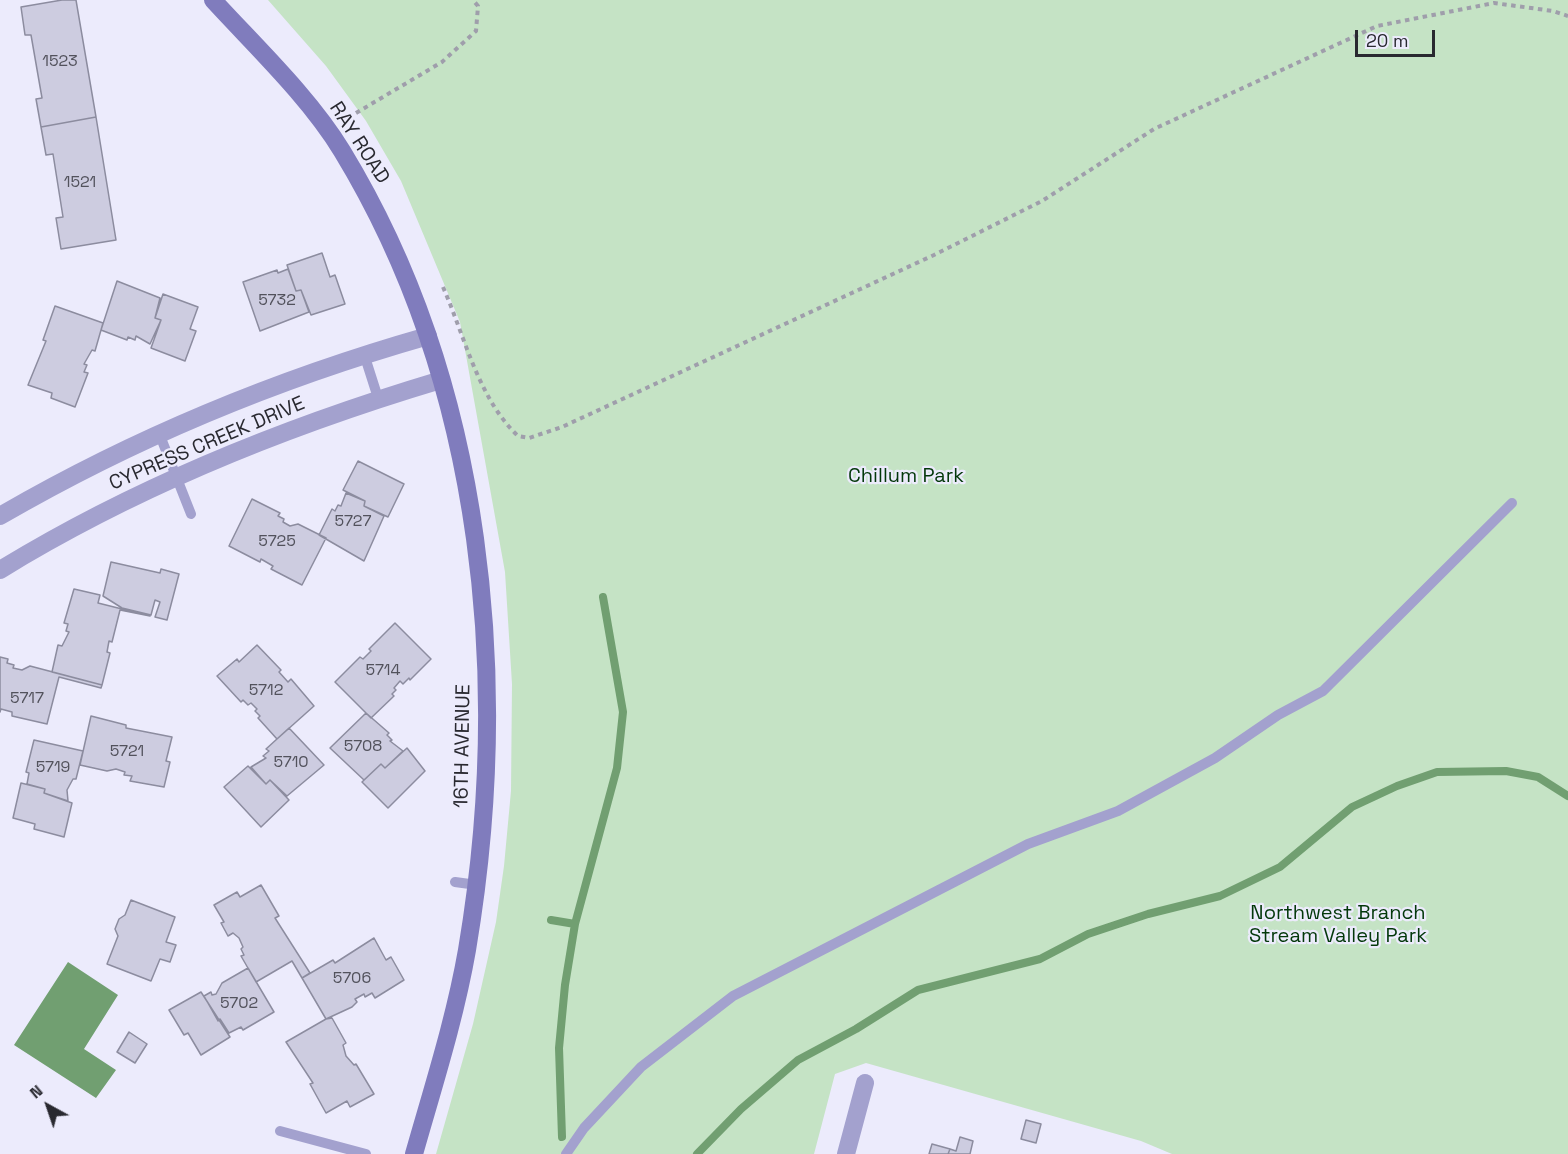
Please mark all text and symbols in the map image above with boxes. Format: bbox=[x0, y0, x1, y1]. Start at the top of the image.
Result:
scale bar bbox=[1358, 18, 1438, 56]
text: 20 m bbox=[1366, 29, 1409, 52]
house number: 1523 bbox=[42, 52, 78, 72]
street label: RAY ROAD bbox=[324, 98, 394, 188]
house number: 1521 bbox=[64, 173, 96, 193]
house number: 5732 bbox=[258, 291, 296, 311]
street label: CYPRESS CREEK DRIVE bbox=[106, 392, 308, 496]
park label: Chillum Park bbox=[848, 465, 964, 489]
house number: 5727 bbox=[335, 512, 371, 532]
house number: 5725 bbox=[258, 532, 296, 552]
house number: 5714 bbox=[366, 661, 400, 681]
house number: 5712 bbox=[249, 681, 283, 701]
street label: 16TH AVENUE bbox=[450, 684, 476, 808]
house number: 5717 bbox=[10, 689, 44, 709]
house number: 5708 bbox=[344, 737, 382, 757]
house number: 5721 bbox=[110, 742, 144, 762]
house number: 5710 bbox=[273, 753, 309, 773]
house number: 5719 bbox=[36, 758, 70, 778]
park label: Northwest Branch Stream Valley Park bbox=[1249, 902, 1427, 949]
house number: 5706 bbox=[333, 969, 371, 989]
house number: 5702 bbox=[220, 994, 258, 1014]
north arrow bbox=[18, 1076, 78, 1136]
text: N bbox=[25, 1080, 47, 1103]

